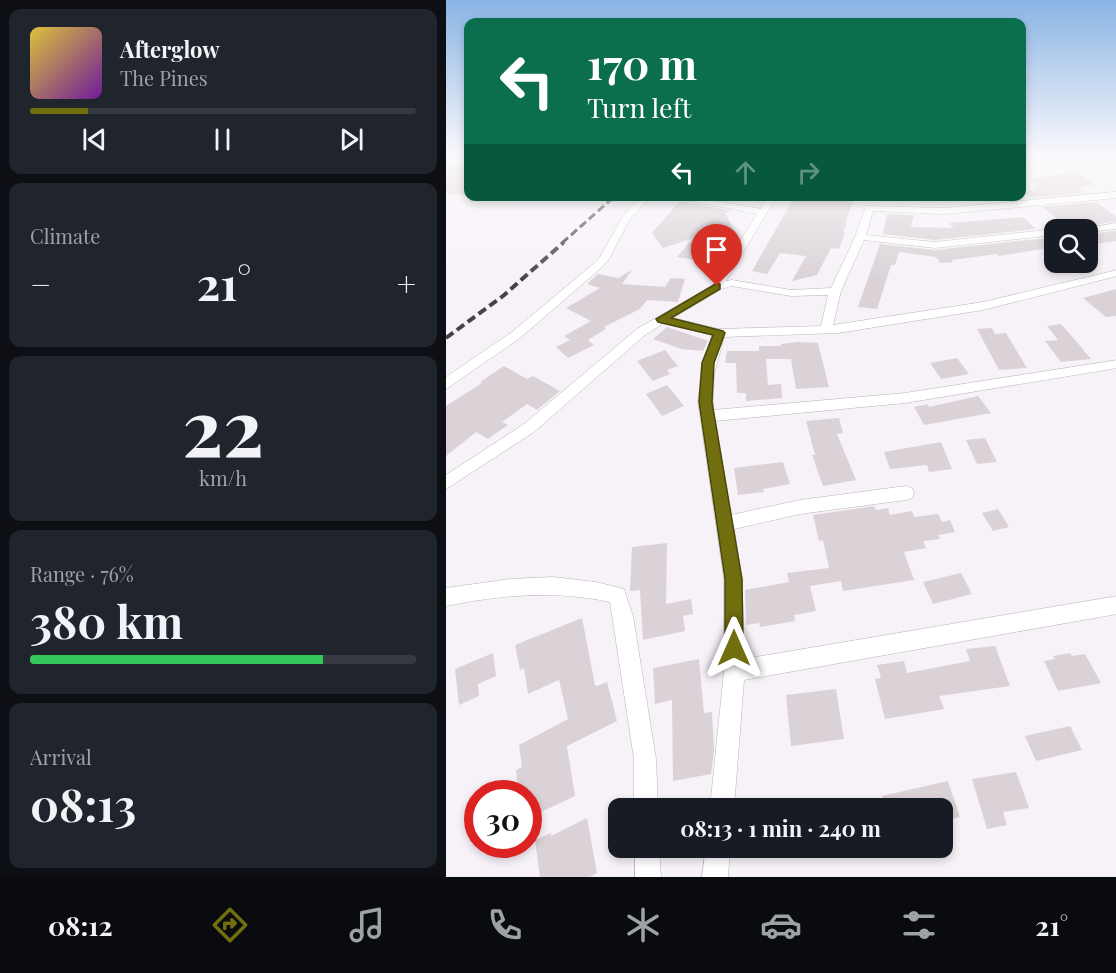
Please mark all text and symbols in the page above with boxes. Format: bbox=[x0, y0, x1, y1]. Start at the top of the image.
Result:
text: Afterglow bbox=[120, 34, 220, 64]
text: 170 m bbox=[587, 35, 697, 91]
icon: left bbox=[488, 42, 566, 120]
text: The Pines bbox=[120, 64, 208, 91]
text: Turn left bbox=[587, 89, 691, 125]
icon: previous bbox=[78, 123, 111, 156]
icon: pause bbox=[206, 123, 239, 156]
icon: next bbox=[335, 123, 368, 156]
icon: left bbox=[666, 156, 699, 189]
icon: ahead bbox=[729, 156, 762, 189]
icon: right bbox=[792, 156, 825, 189]
map controls bbox=[1044, 219, 1098, 273]
button: search bbox=[1044, 219, 1098, 273]
text: Climate bbox=[30, 222, 100, 249]
pin bbox=[691, 224, 742, 286]
icon: arrive bbox=[700, 233, 733, 266]
text: 21° bbox=[197, 252, 251, 312]
text: − bbox=[30, 261, 51, 305]
text: + bbox=[397, 261, 416, 305]
text: 22 bbox=[182, 373, 264, 477]
text: km/h bbox=[199, 464, 247, 491]
text: Range · 76% bbox=[30, 560, 134, 587]
text: 380 km bbox=[30, 590, 183, 650]
position arrow bbox=[702, 616, 766, 680]
text: Arrival bbox=[30, 743, 92, 770]
text: 08:13 bbox=[30, 773, 136, 833]
speed limit sign: 30 bbox=[464, 780, 542, 858]
text: 08:13 · 1 min · 240 m bbox=[680, 813, 881, 843]
icon: directions bbox=[209, 904, 251, 946]
icon: music bbox=[346, 904, 388, 946]
icon: phone bbox=[484, 904, 526, 946]
icon: climate bbox=[622, 904, 664, 946]
icon: car bbox=[760, 904, 802, 946]
icon: filters bbox=[898, 904, 940, 946]
text: 08:12 bbox=[48, 907, 113, 943]
text: 21° bbox=[1035, 907, 1068, 943]

